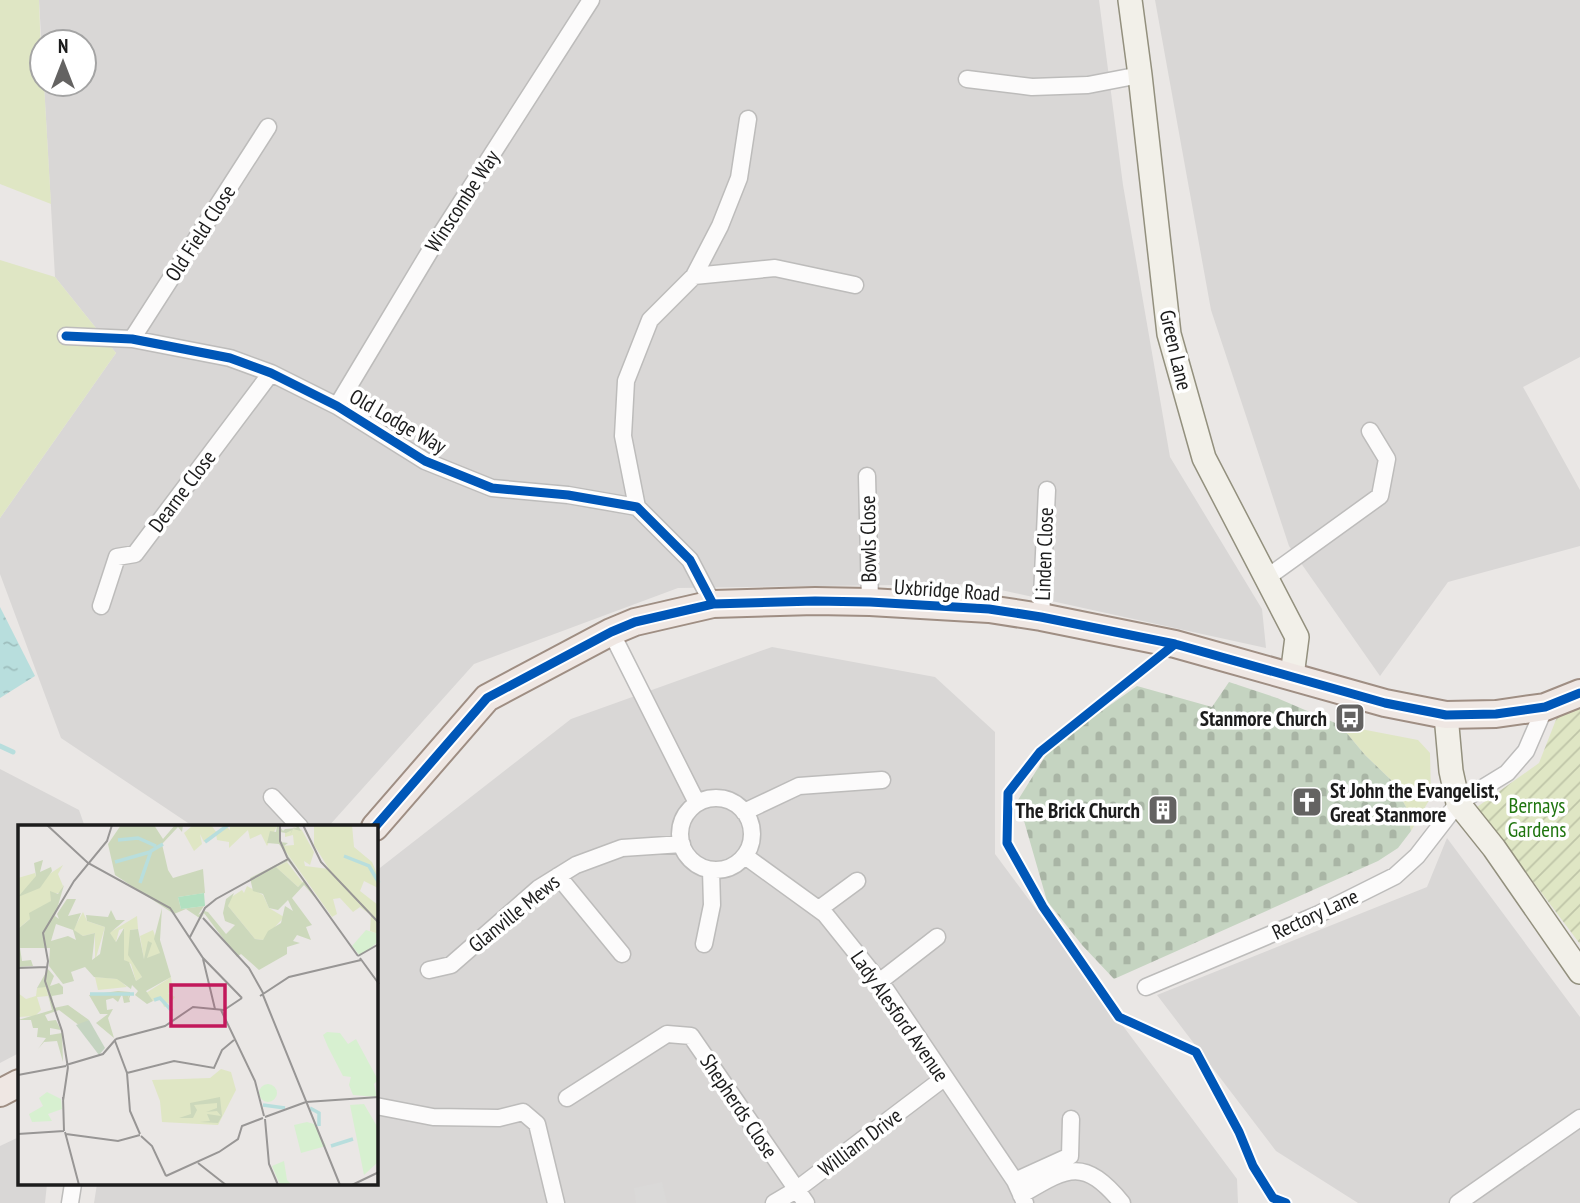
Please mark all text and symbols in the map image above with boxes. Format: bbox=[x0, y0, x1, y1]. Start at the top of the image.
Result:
north arrow bbox=[28, 28, 98, 98]
text: N bbox=[58, 34, 68, 58]
street label: Winscombe Way bbox=[419, 145, 505, 257]
street label: Old Field Close bbox=[159, 180, 241, 286]
street label: Green Lane bbox=[1154, 307, 1198, 393]
street label: Old Lodge Way bbox=[345, 382, 451, 460]
street label: Dearne Close bbox=[142, 445, 222, 537]
street label: Bowls Close bbox=[854, 495, 882, 583]
street label: Linden Close bbox=[1029, 507, 1059, 601]
street label: Uxbridge Road bbox=[893, 573, 1001, 607]
bus stop icon: Stanmore Church bbox=[1333, 701, 1367, 735]
place label: Stanmore Church bbox=[1200, 705, 1327, 732]
place label: St John the Evangelist, Great Stanmore bbox=[1330, 777, 1499, 828]
church icon: St John the Evangelist, Great Stanmore bbox=[1290, 785, 1324, 819]
park label: Bernays Gardens bbox=[1508, 792, 1566, 843]
building icon: The Brick Church bbox=[1146, 793, 1180, 827]
place label: The Brick Church bbox=[1015, 797, 1140, 824]
inset map bbox=[18, 825, 378, 1186]
street label: Glanville Mews bbox=[463, 868, 565, 958]
street label: Rectory Lane bbox=[1268, 882, 1362, 946]
street label: Lady Alesford Avenue bbox=[845, 945, 955, 1087]
street label: Shepherds Close bbox=[694, 1049, 784, 1163]
street label: William Drive bbox=[813, 1102, 907, 1182]

